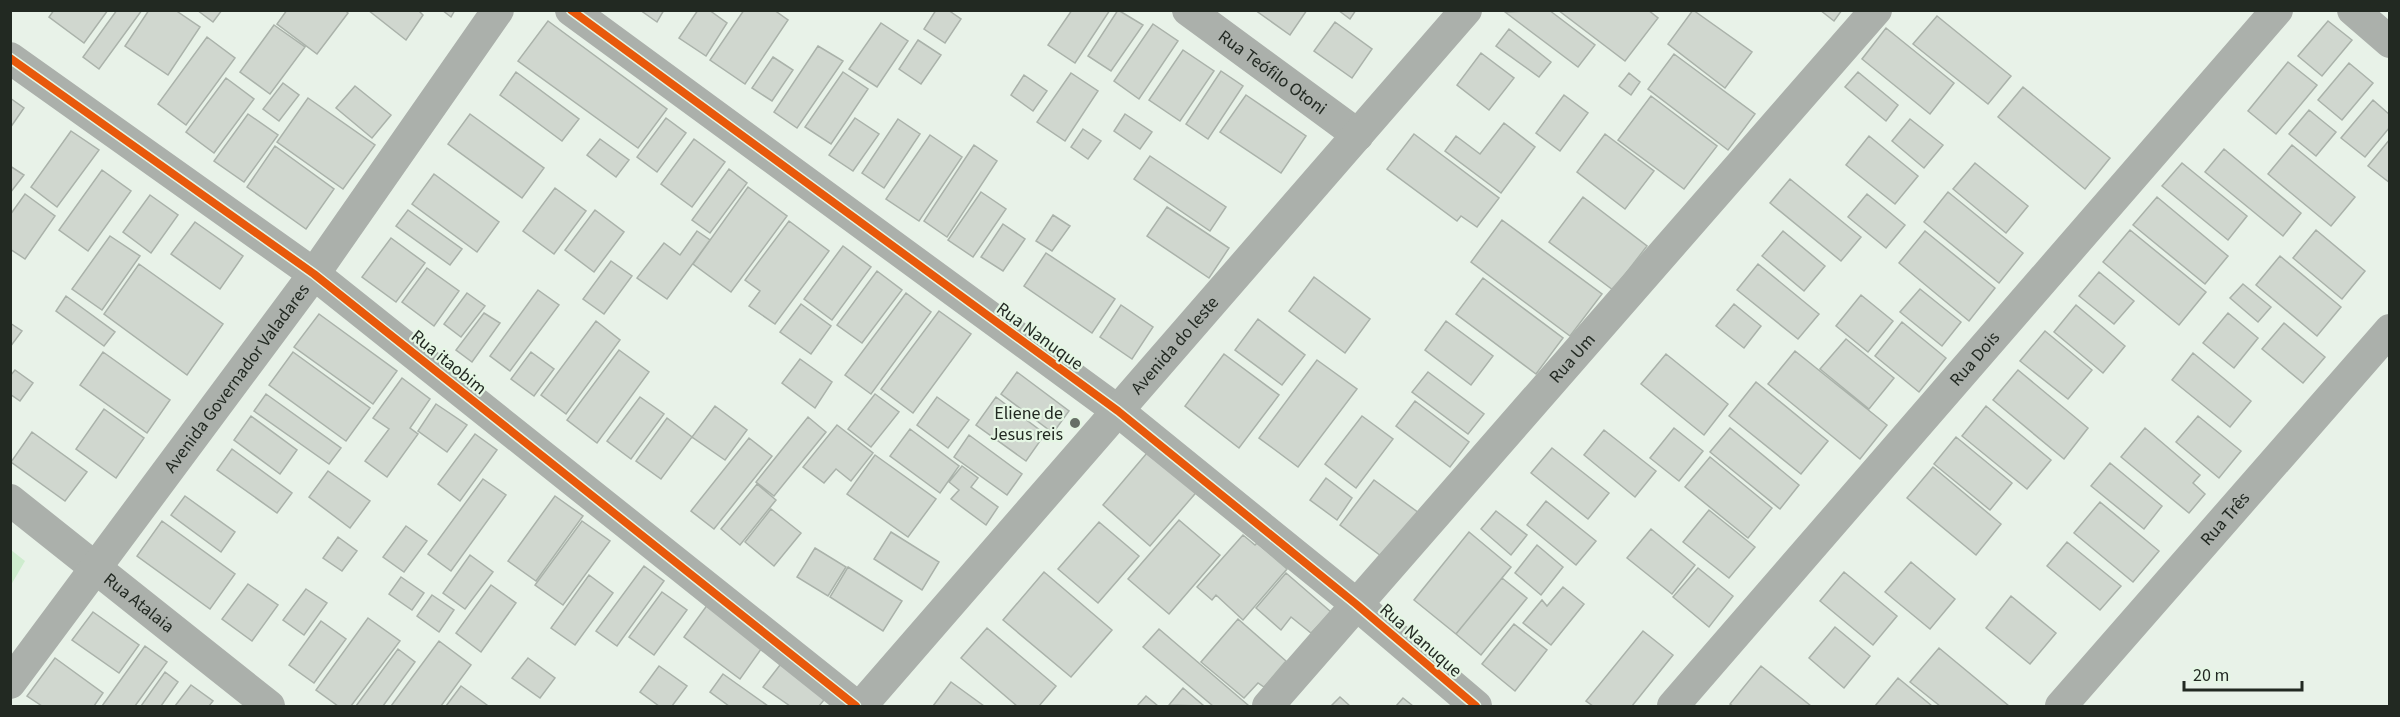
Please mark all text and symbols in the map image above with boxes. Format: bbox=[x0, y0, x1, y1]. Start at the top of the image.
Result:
street label: Rua Teófilo Otoni bbox=[1213, 24, 1332, 121]
street label: Avenida Governador Valadares bbox=[158, 279, 316, 478]
street label: Avenida do leste bbox=[1125, 291, 1225, 400]
street label: Rua Nanuque bbox=[991, 296, 1088, 376]
street label: Rua itaobim bbox=[405, 324, 492, 401]
street label: Rua Dois bbox=[1944, 326, 2006, 392]
street label: Rua Um bbox=[1543, 328, 1601, 389]
place label: Eliene de Jesus reis bbox=[990, 401, 1063, 447]
marker: Eliene de Jesus reis bbox=[1068, 416, 1082, 430]
street label: Rua Três bbox=[2195, 487, 2256, 551]
street label: Rua Atalaia bbox=[98, 567, 180, 639]
street label: Rua Nanuque bbox=[1374, 598, 1467, 683]
scale bar bbox=[2184, 654, 2302, 692]
text: 20 m bbox=[2193, 663, 2229, 688]

